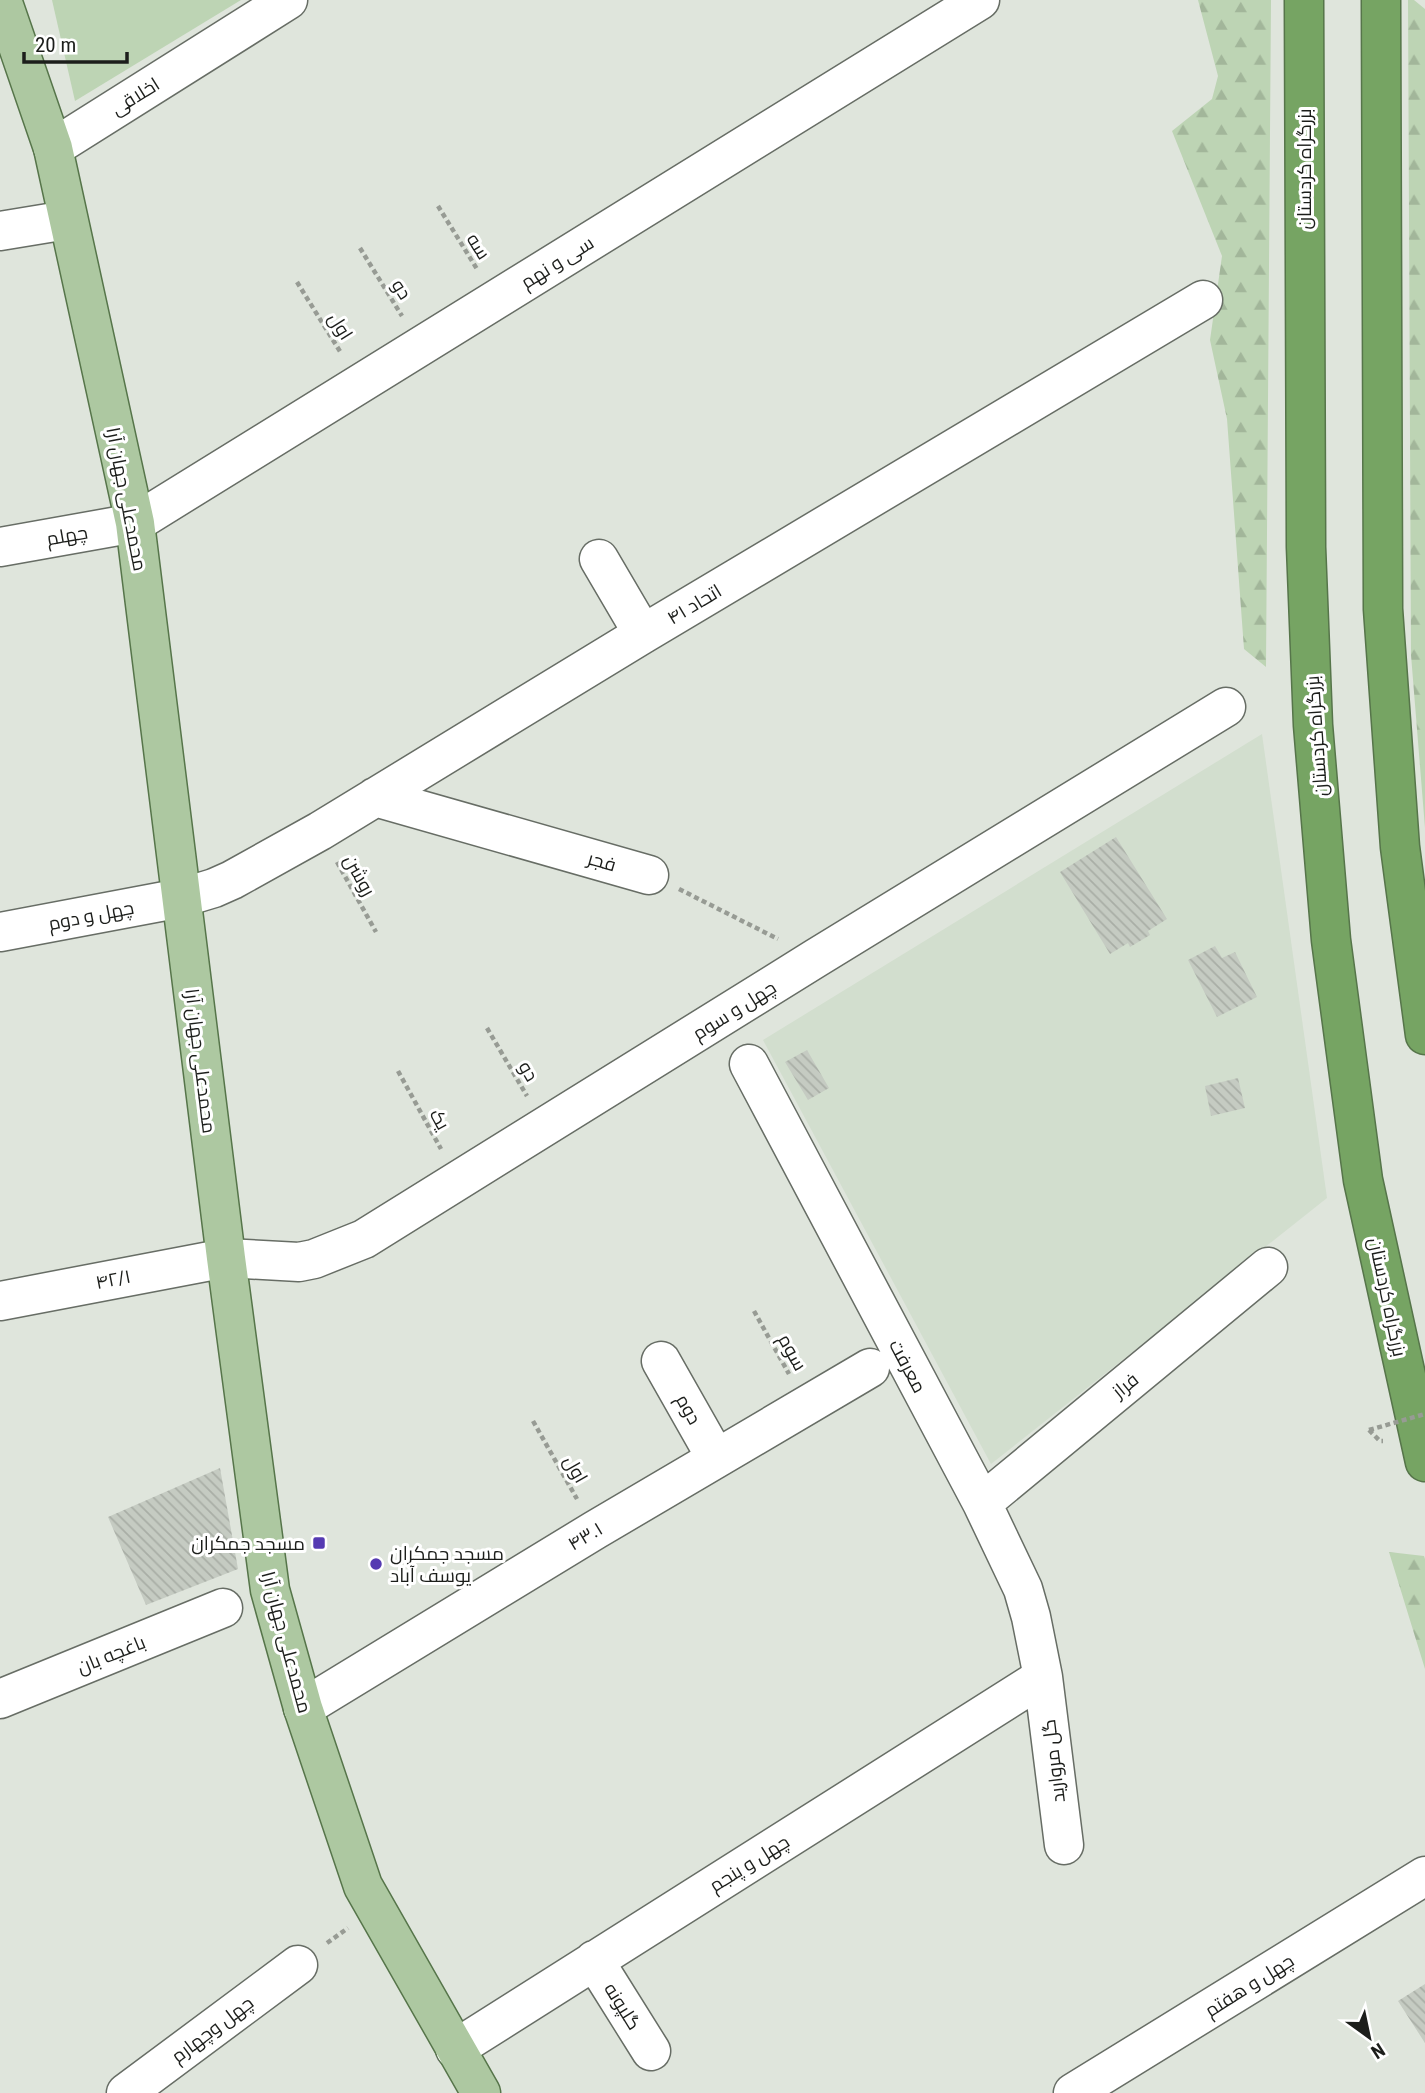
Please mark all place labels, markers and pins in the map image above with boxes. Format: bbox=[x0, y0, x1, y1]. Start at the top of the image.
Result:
place label: مسجد جمکران bbox=[191, 1532, 305, 1555]
marker: مسجد جمکران bbox=[311, 1535, 327, 1551]
place label: مسجد جمکران یوسف آباد bbox=[390, 1542, 504, 1587]
marker: مسجد جمکران یوسف آباد bbox=[368, 1556, 384, 1572]

